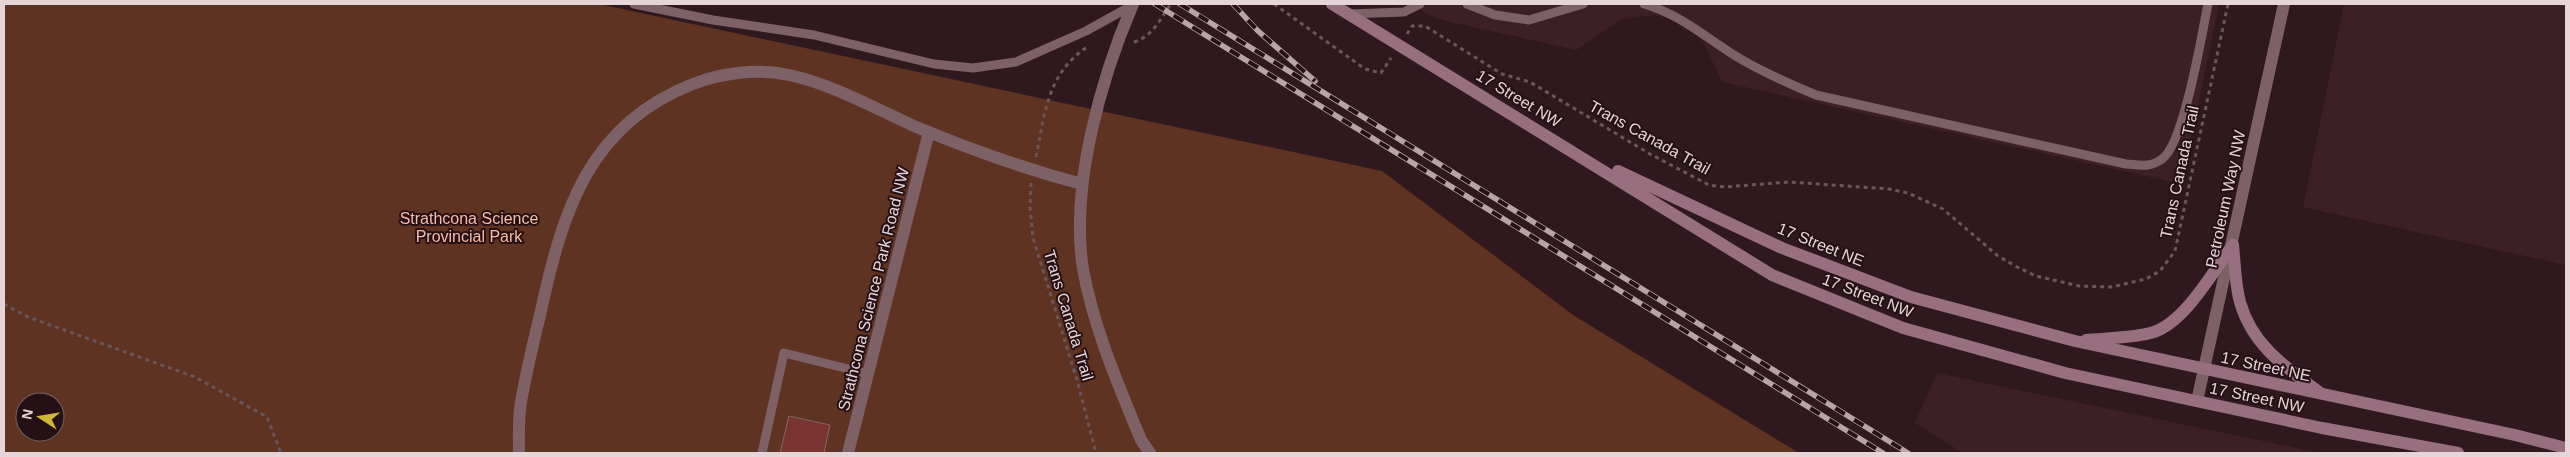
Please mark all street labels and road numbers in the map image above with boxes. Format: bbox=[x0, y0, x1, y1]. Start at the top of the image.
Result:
street label: 17 Street NW bbox=[1473, 66, 1565, 131]
street label: Trans Canada Trail bbox=[1586, 97, 1713, 178]
street label: Trans Canada Trail bbox=[2157, 104, 2202, 240]
street label: Petroleum Way NW bbox=[2203, 128, 2249, 269]
street label: Strathcona Science Park Road NW bbox=[835, 165, 912, 412]
street label: 17 Street NE bbox=[1775, 219, 1866, 270]
street label: Trans Canada Trail bbox=[1041, 248, 1096, 382]
street label: 17 Street NW bbox=[1820, 270, 1917, 321]
street label: 17 Street NE bbox=[2219, 349, 2312, 384]
street label: 17 Street NW bbox=[2208, 379, 2307, 416]

